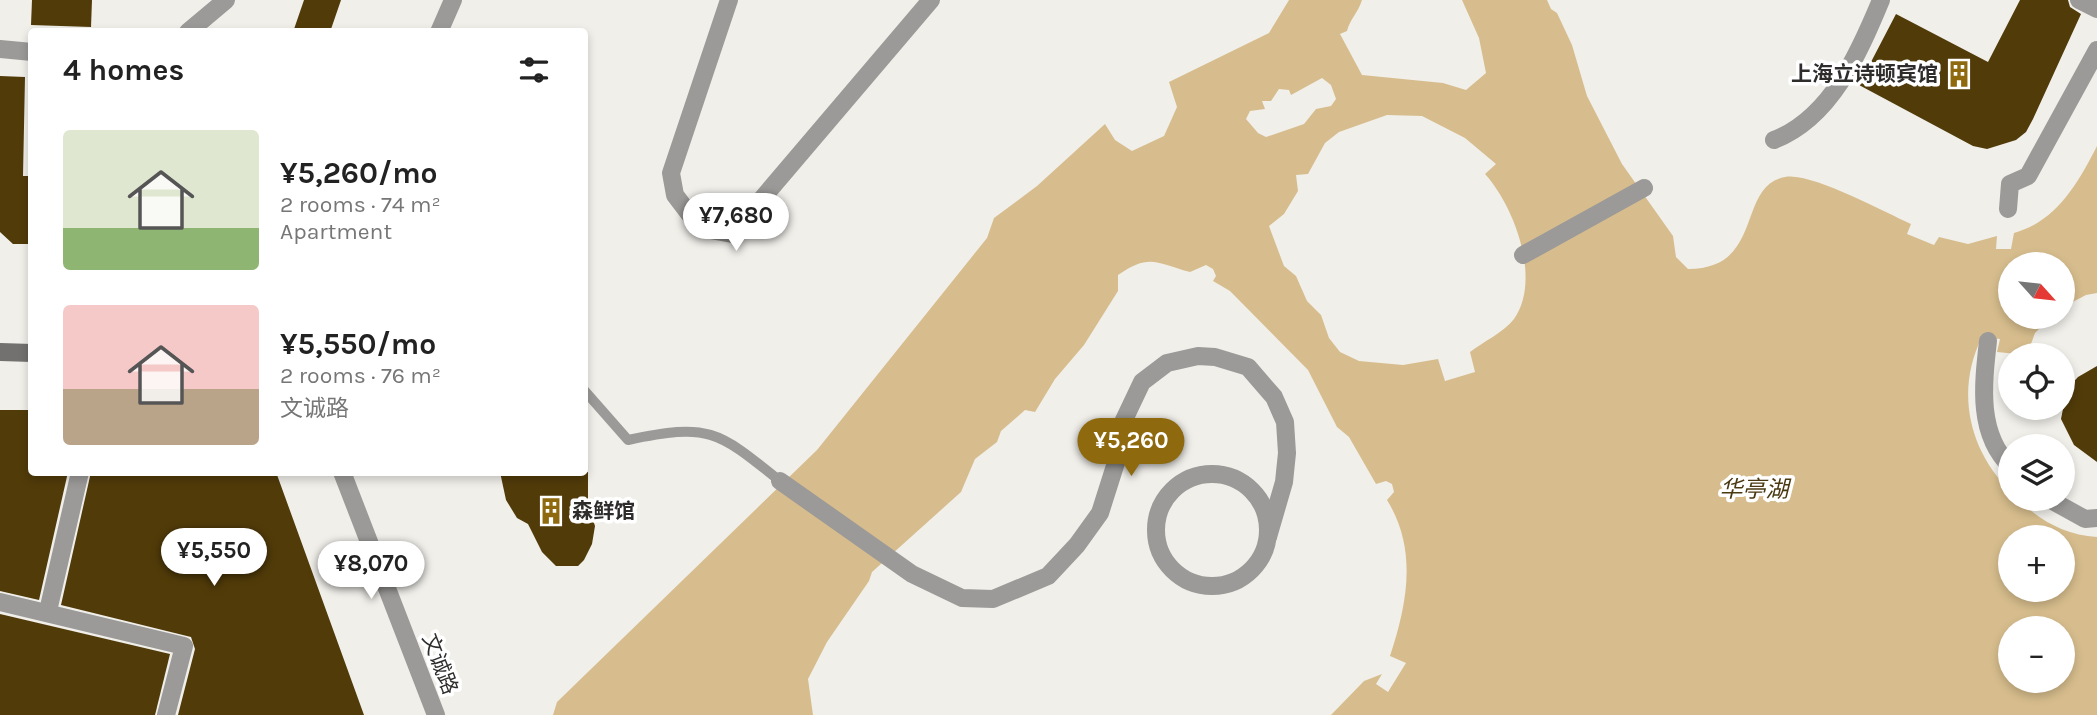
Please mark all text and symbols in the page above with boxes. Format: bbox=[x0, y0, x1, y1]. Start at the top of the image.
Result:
icon: filters bbox=[515, 51, 553, 89]
text: 4 homes bbox=[63, 52, 184, 88]
building icon: 上海立诗顿宾馆 bbox=[1944, 59, 1974, 89]
place label: 上海立诗顿宾馆 bbox=[1791, 62, 1938, 86]
text: ¥5,260/mo bbox=[280, 155, 438, 191]
icon: home bbox=[119, 158, 203, 242]
text: 2 rooms · 74 m² bbox=[280, 191, 441, 218]
pin: ¥7,680 bbox=[679, 194, 793, 253]
text: ¥7,680 bbox=[699, 202, 773, 229]
text: Apartment bbox=[280, 218, 392, 245]
north arrow bbox=[1998, 252, 2076, 329]
map controls bbox=[1998, 252, 2075, 693]
text: ¥5,550/mo bbox=[280, 326, 436, 362]
icon: home bbox=[119, 333, 203, 417]
button: locate bbox=[1998, 343, 2075, 420]
text: 2 rooms · 76 m² bbox=[280, 362, 441, 389]
text: 文诚路 bbox=[280, 395, 349, 422]
pin: ¥5,260 bbox=[1074, 419, 1188, 478]
text: ¥5,260 bbox=[1093, 427, 1169, 454]
button: layers bbox=[1998, 434, 2075, 511]
water label: 华亭湖 bbox=[1720, 476, 1792, 503]
building icon: 森鲜馆 bbox=[536, 496, 566, 526]
place label: 森鲜馆 bbox=[572, 499, 635, 523]
button: + bbox=[1998, 525, 2075, 602]
pin: ¥5,550 bbox=[157, 528, 271, 588]
text: ¥5,550 bbox=[177, 537, 251, 564]
pin: ¥8,070 bbox=[314, 542, 428, 601]
text: ¥8,070 bbox=[334, 550, 408, 577]
button: − bbox=[1998, 616, 2075, 693]
street label: 文诚路 bbox=[418, 630, 462, 698]

